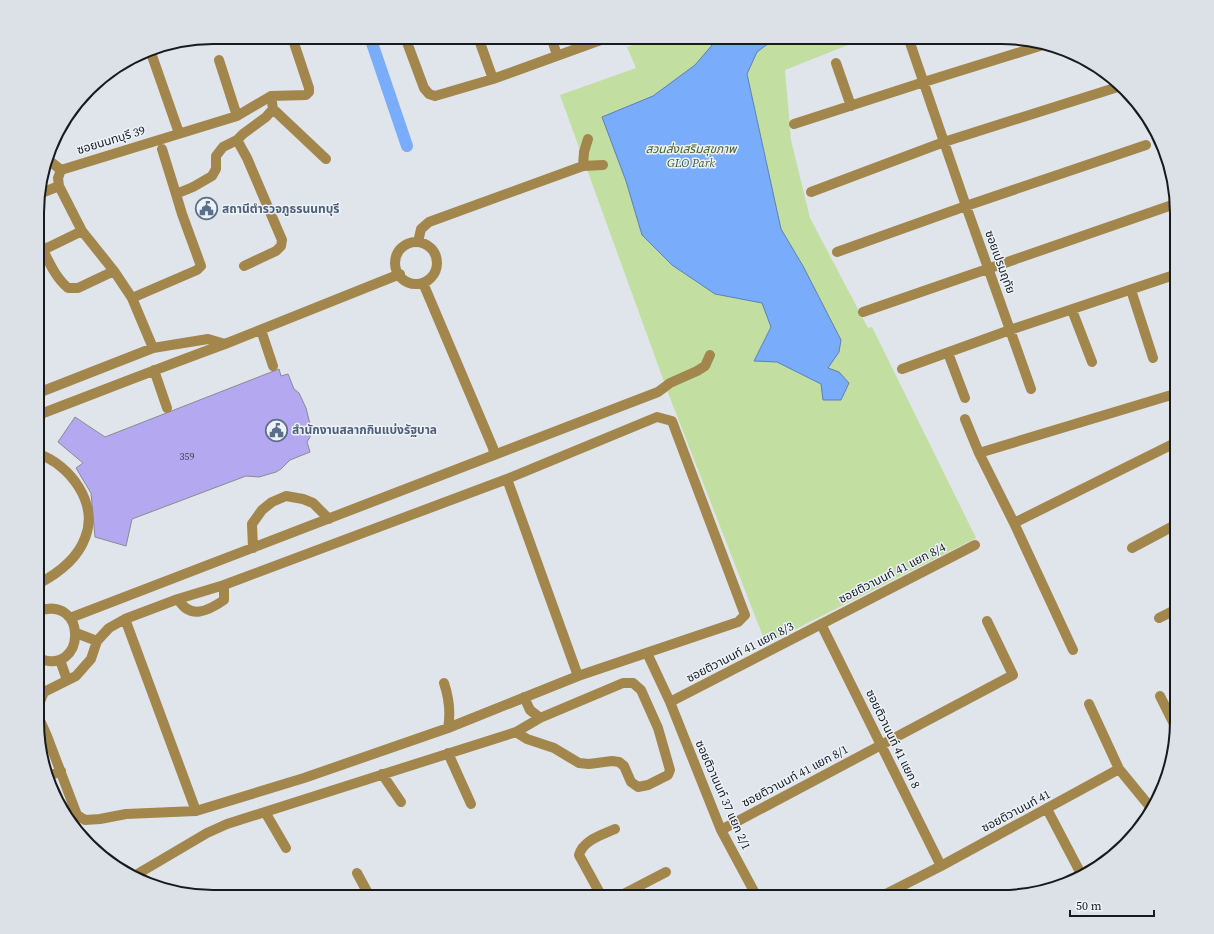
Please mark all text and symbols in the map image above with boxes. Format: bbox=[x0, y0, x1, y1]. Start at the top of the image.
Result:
street label: ซอยนนทบุรี 39 bbox=[75, 122, 147, 158]
park label: สวนส่งเสริมสุขภาพ GLO Park bbox=[646, 141, 738, 171]
public building icon: สถานีตำรวจภูธรนนทบุรี bbox=[194, 196, 220, 222]
place label: สถานีตำรวจภูธรนนทบุรี bbox=[222, 201, 340, 217]
street label: ซอยเปรมฤทัย bbox=[981, 228, 1019, 296]
public building icon: สำนักงานสลากกินแบ่งรัฐบาล bbox=[263, 417, 289, 443]
place label: สำนักงานสลากกินแบ่งรัฐบาล bbox=[292, 422, 437, 438]
house number: 359 bbox=[180, 450, 195, 463]
street label: ซอยติวานนท์ 41 แยก 8/4 bbox=[836, 539, 948, 607]
street label: ซอยติวานนท์ 41 แยก 8/3 bbox=[684, 618, 796, 686]
street label: ซอยติวานนท์ 41 แยก 8 bbox=[862, 687, 924, 791]
street label: ซอยติวานนท์ 37 แยก 2/1 bbox=[692, 738, 754, 852]
street label: ซอยติวานนท์ 41 แยก 8/1 bbox=[739, 741, 851, 811]
street label: ซอยติวานนท์ 41 bbox=[979, 786, 1053, 836]
scale bar bbox=[1070, 892, 1154, 918]
text: 50 m bbox=[1076, 898, 1102, 914]

